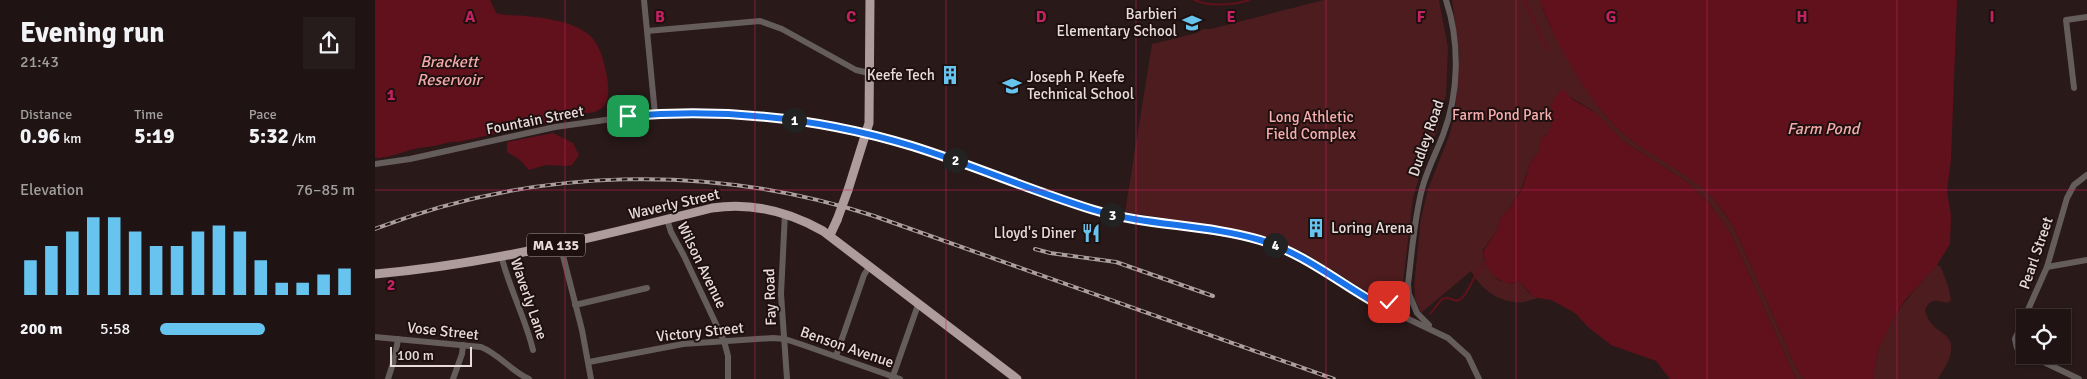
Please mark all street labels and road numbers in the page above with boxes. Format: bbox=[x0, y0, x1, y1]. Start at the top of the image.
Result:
street label: Dudley Road bbox=[1404, 97, 1448, 179]
street label: Fountain Street bbox=[485, 102, 585, 138]
street label: Waverly Street bbox=[627, 185, 721, 223]
street label: Pearl Street bbox=[2015, 214, 2057, 292]
street label: Wilson Avenue bbox=[673, 219, 731, 311]
road number: MA 135 bbox=[527, 234, 585, 256]
street label: Waverly Lane bbox=[507, 256, 551, 342]
street label: Fay Road bbox=[760, 268, 780, 326]
street label: Vose Street bbox=[406, 318, 480, 344]
street label: Victory Street bbox=[655, 318, 745, 346]
street label: Benson Avenue bbox=[798, 323, 896, 371]

